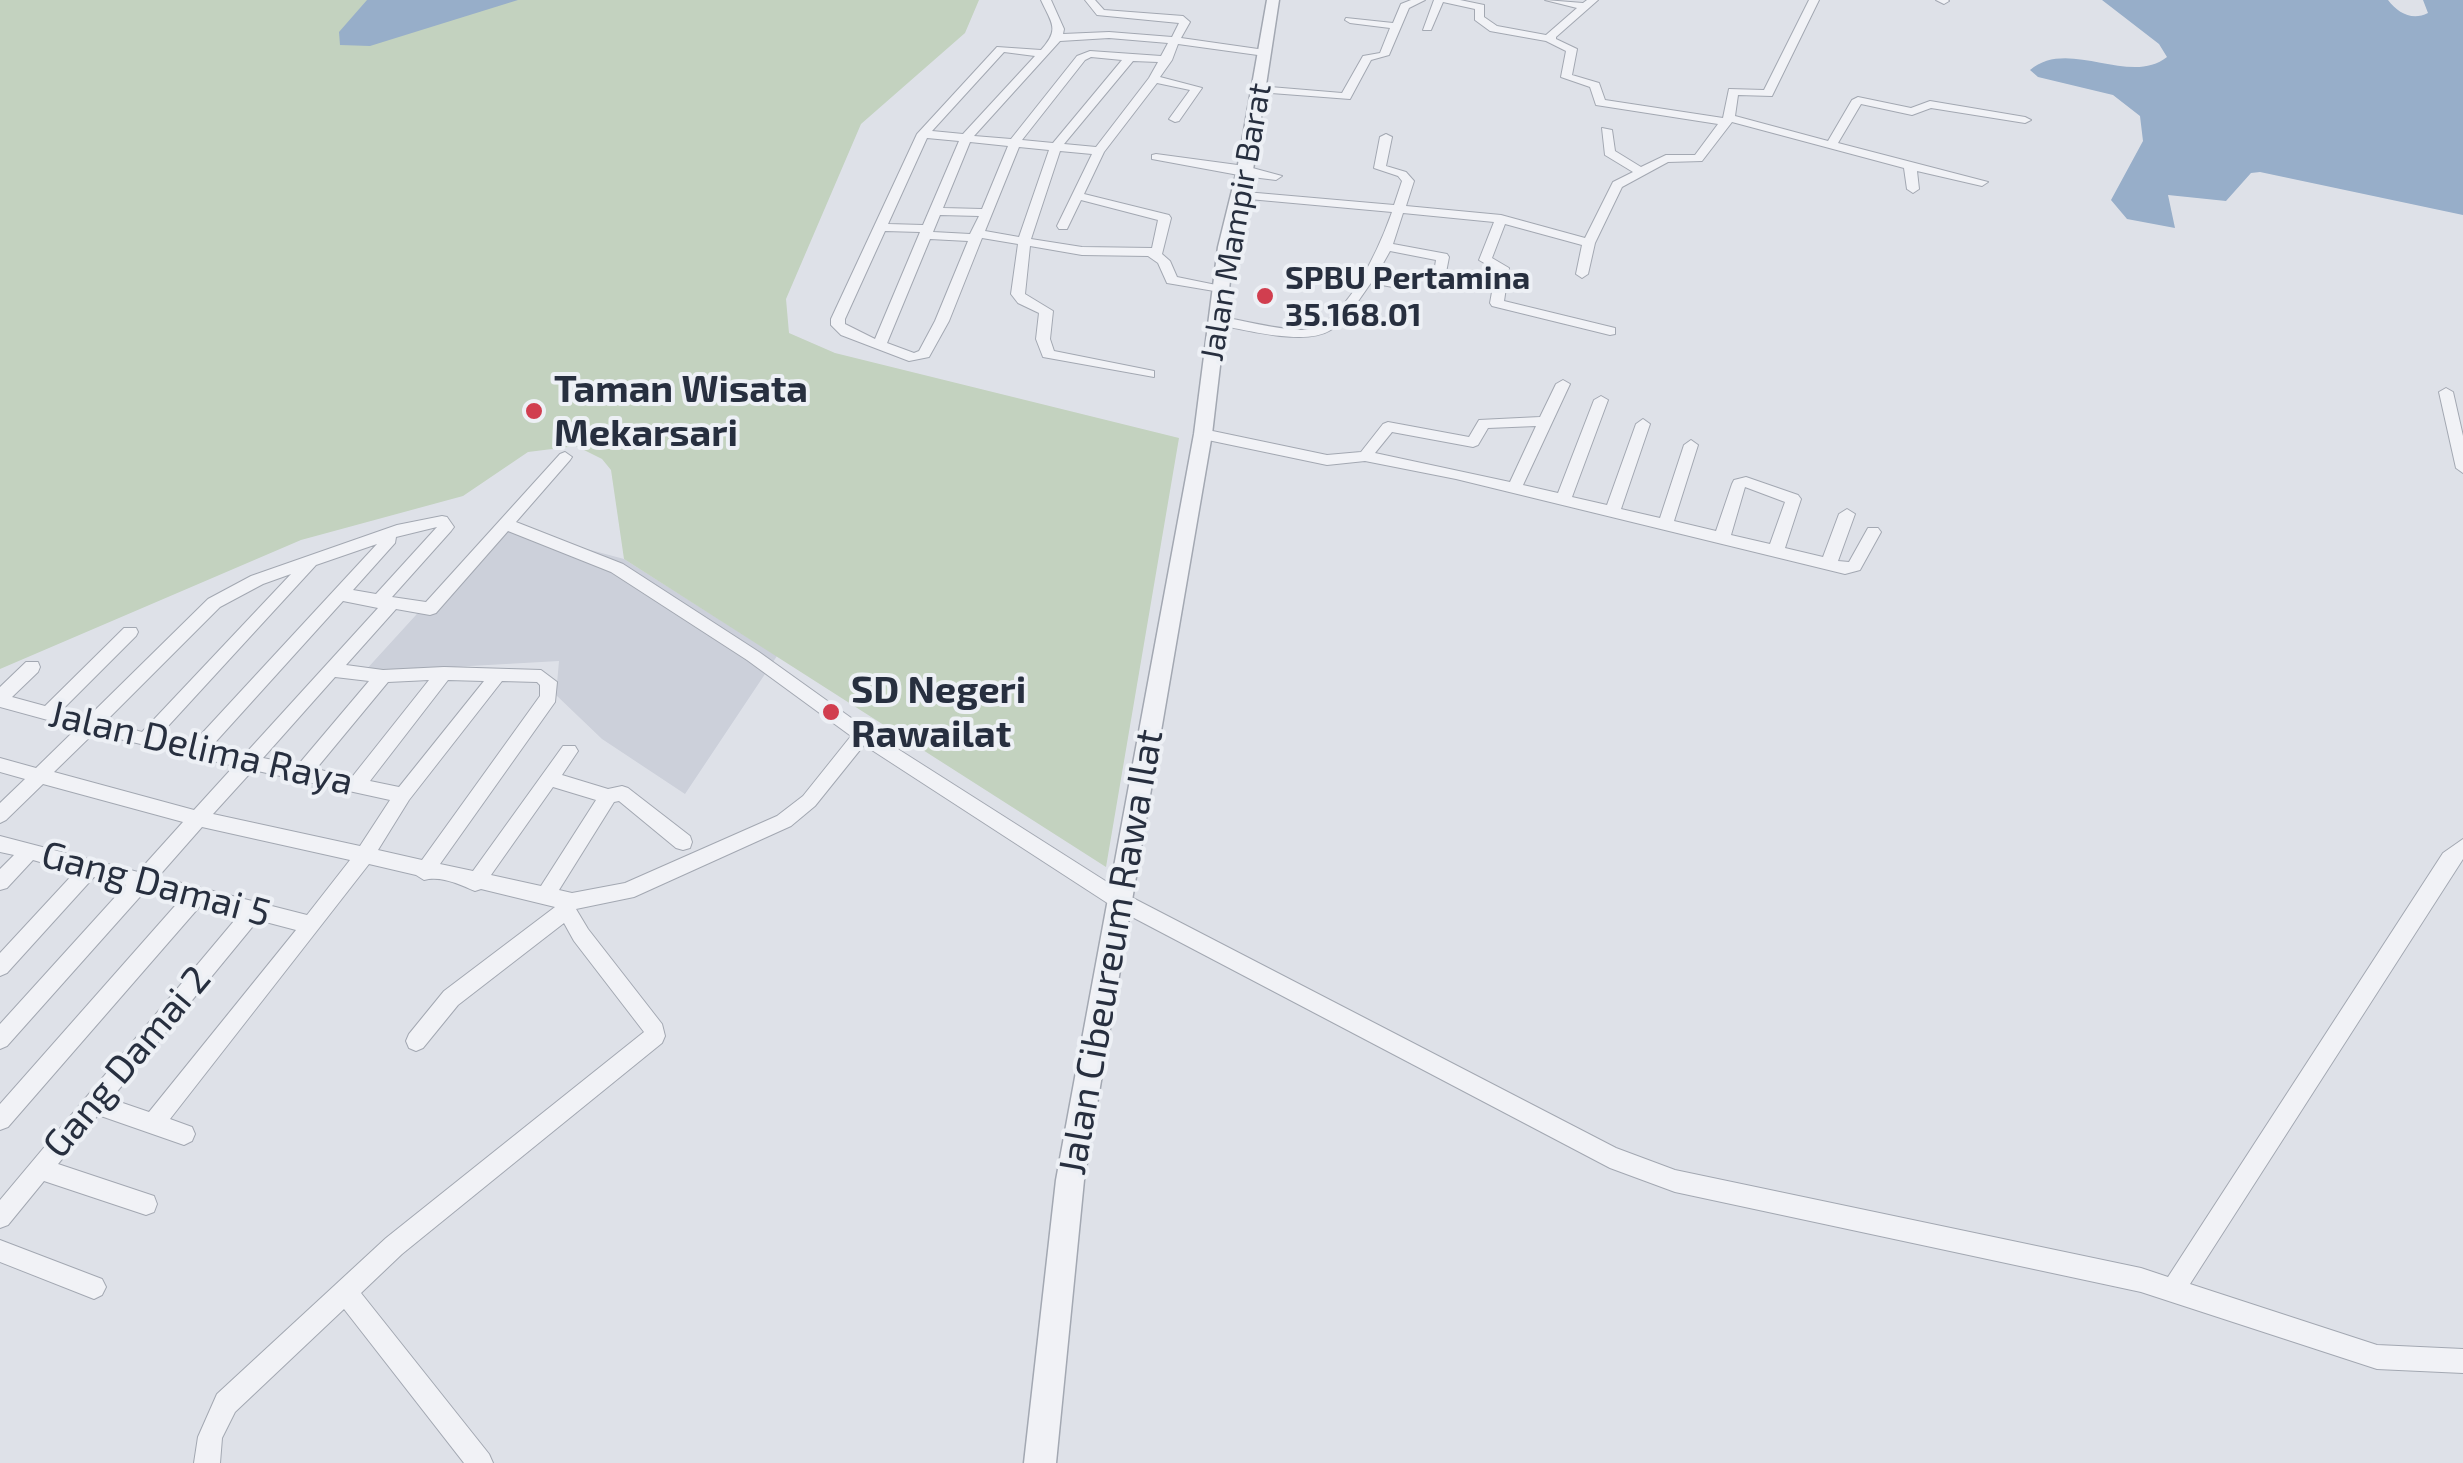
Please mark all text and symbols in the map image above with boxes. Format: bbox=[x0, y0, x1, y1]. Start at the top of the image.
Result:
street label: Jalan Mampir Barat bbox=[1193, 80, 1279, 364]
place label: SPBU Pertamina 35.168.01 bbox=[1285, 259, 1530, 334]
marker: SPBU Pertamina 35.168.01 bbox=[1254, 285, 1276, 307]
place label: Taman Wisata Mekarsari bbox=[554, 366, 808, 456]
marker: Taman Wisata Mekarsari bbox=[523, 400, 545, 422]
place label: SD Negeri Rawailat bbox=[851, 667, 1026, 756]
street label: Jalan Delima Raya bbox=[45, 691, 357, 805]
marker: SD Negeri Rawailat bbox=[820, 701, 842, 723]
street label: Jalan Cibeureum Rawa Ilat bbox=[1049, 726, 1173, 1178]
street label: Gang Damai 5 bbox=[37, 832, 275, 936]
street label: Gang Damai 2 bbox=[34, 957, 220, 1167]

